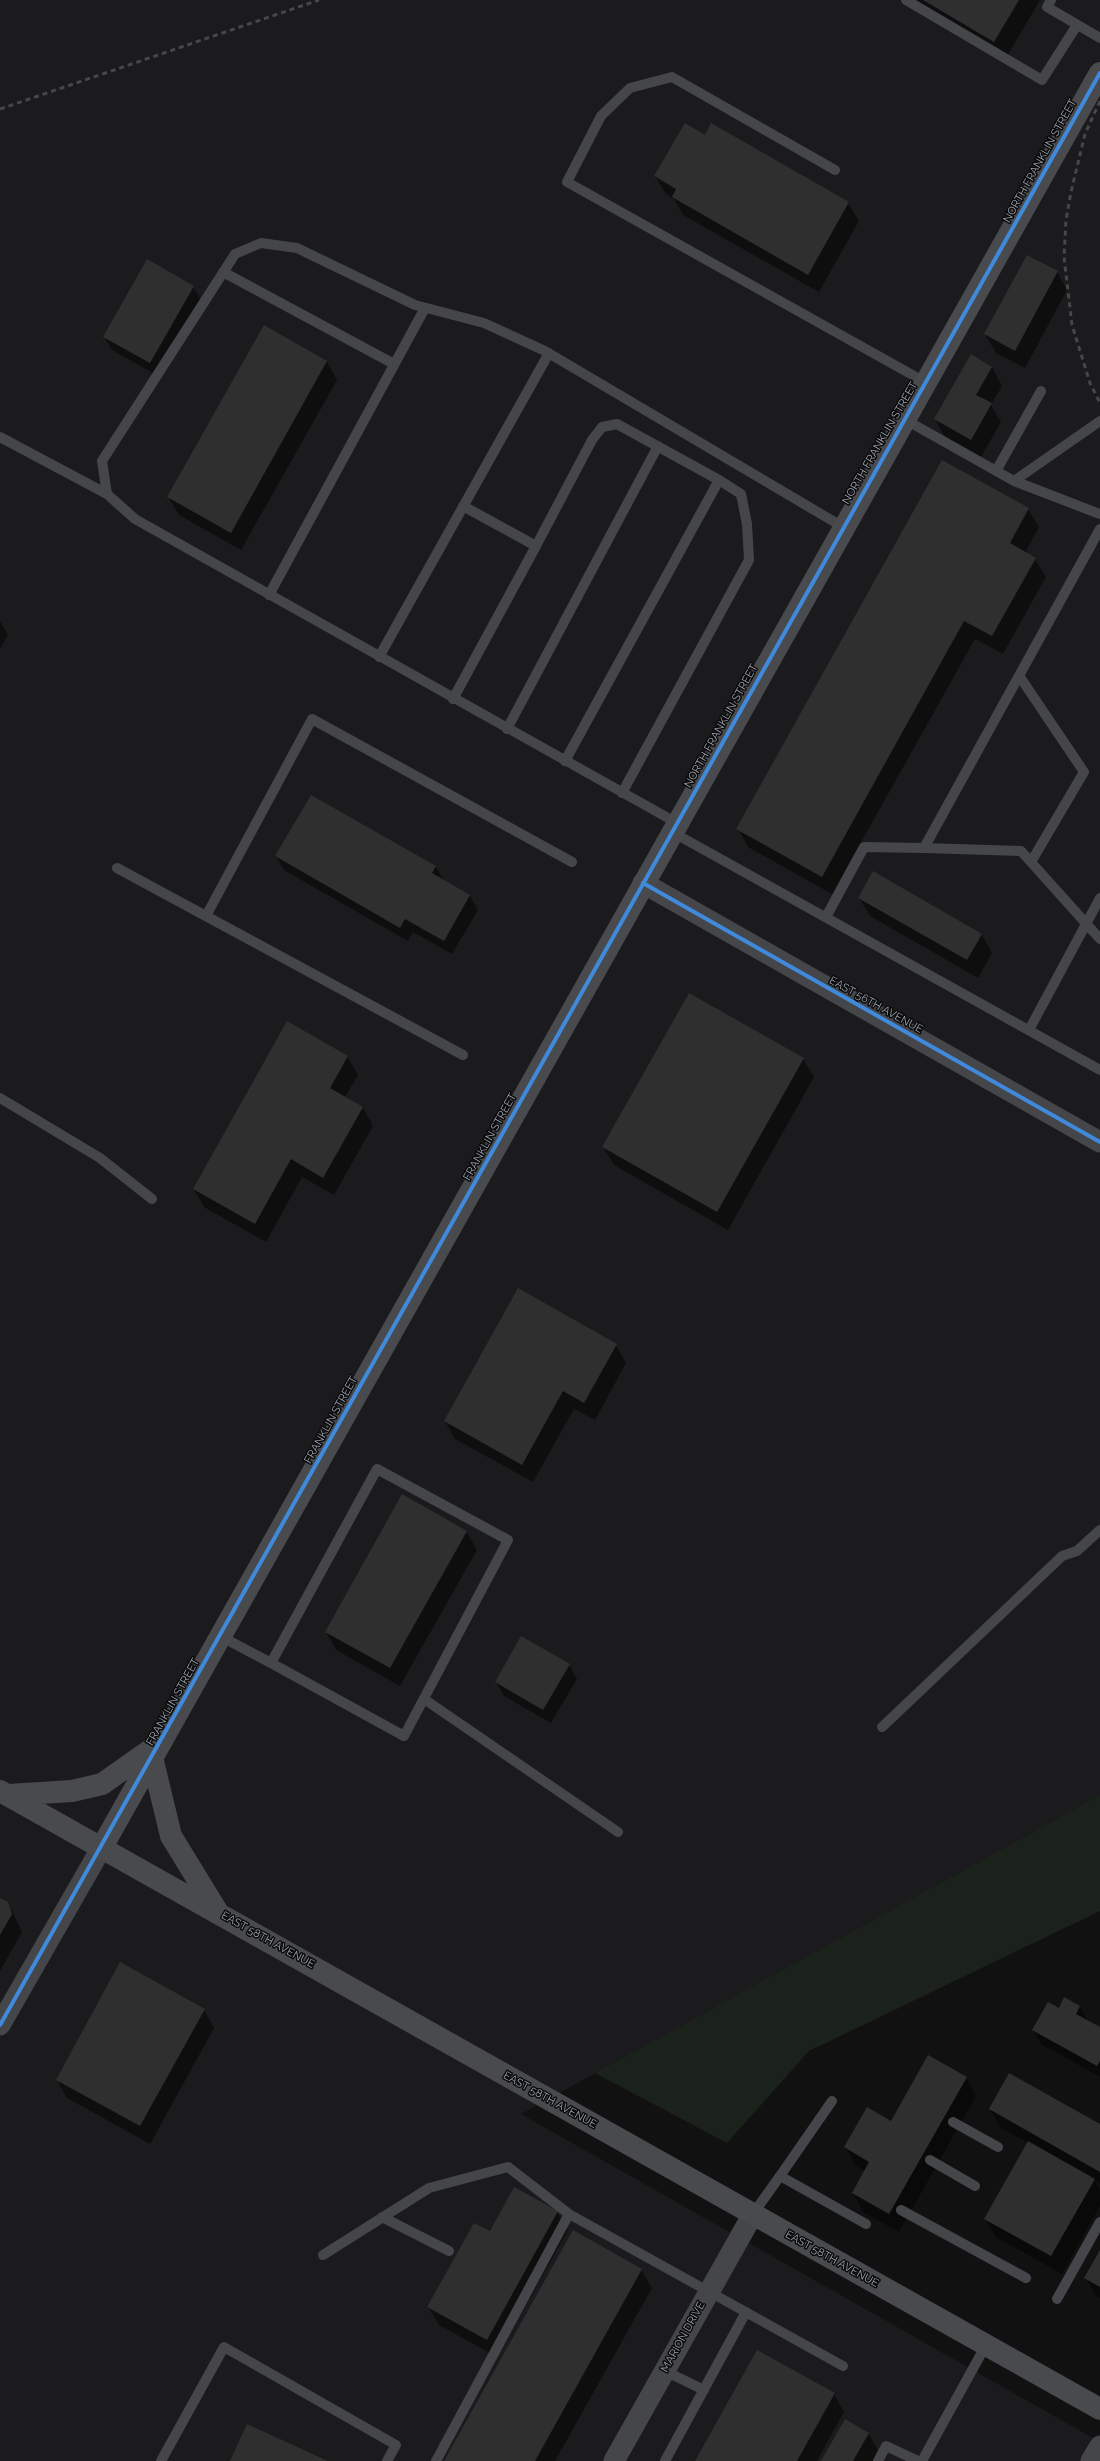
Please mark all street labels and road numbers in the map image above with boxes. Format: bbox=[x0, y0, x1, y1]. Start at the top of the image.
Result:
street label: NORTH FRANKLIN STREET bbox=[1000, 97, 1080, 225]
street label: NORTH FRANKLIN STREET bbox=[839, 379, 921, 507]
street label: NORTH FRANKLIN STREET bbox=[681, 662, 761, 790]
street label: EAST 56TH AVENUE bbox=[827, 974, 925, 1036]
street label: FRANKLIN STREET bbox=[461, 1091, 519, 1183]
street label: FRANKLIN STREET bbox=[302, 1374, 360, 1466]
street label: FRANKLIN STREET bbox=[144, 1656, 202, 1748]
street label: EAST 58TH AVENUE bbox=[219, 1909, 317, 1971]
street label: EAST 58TH AVENUE bbox=[501, 2069, 599, 2131]
street label: EAST 58TH AVENUE bbox=[783, 2228, 881, 2290]
street label: MARION DRIVE bbox=[658, 2299, 708, 2375]

